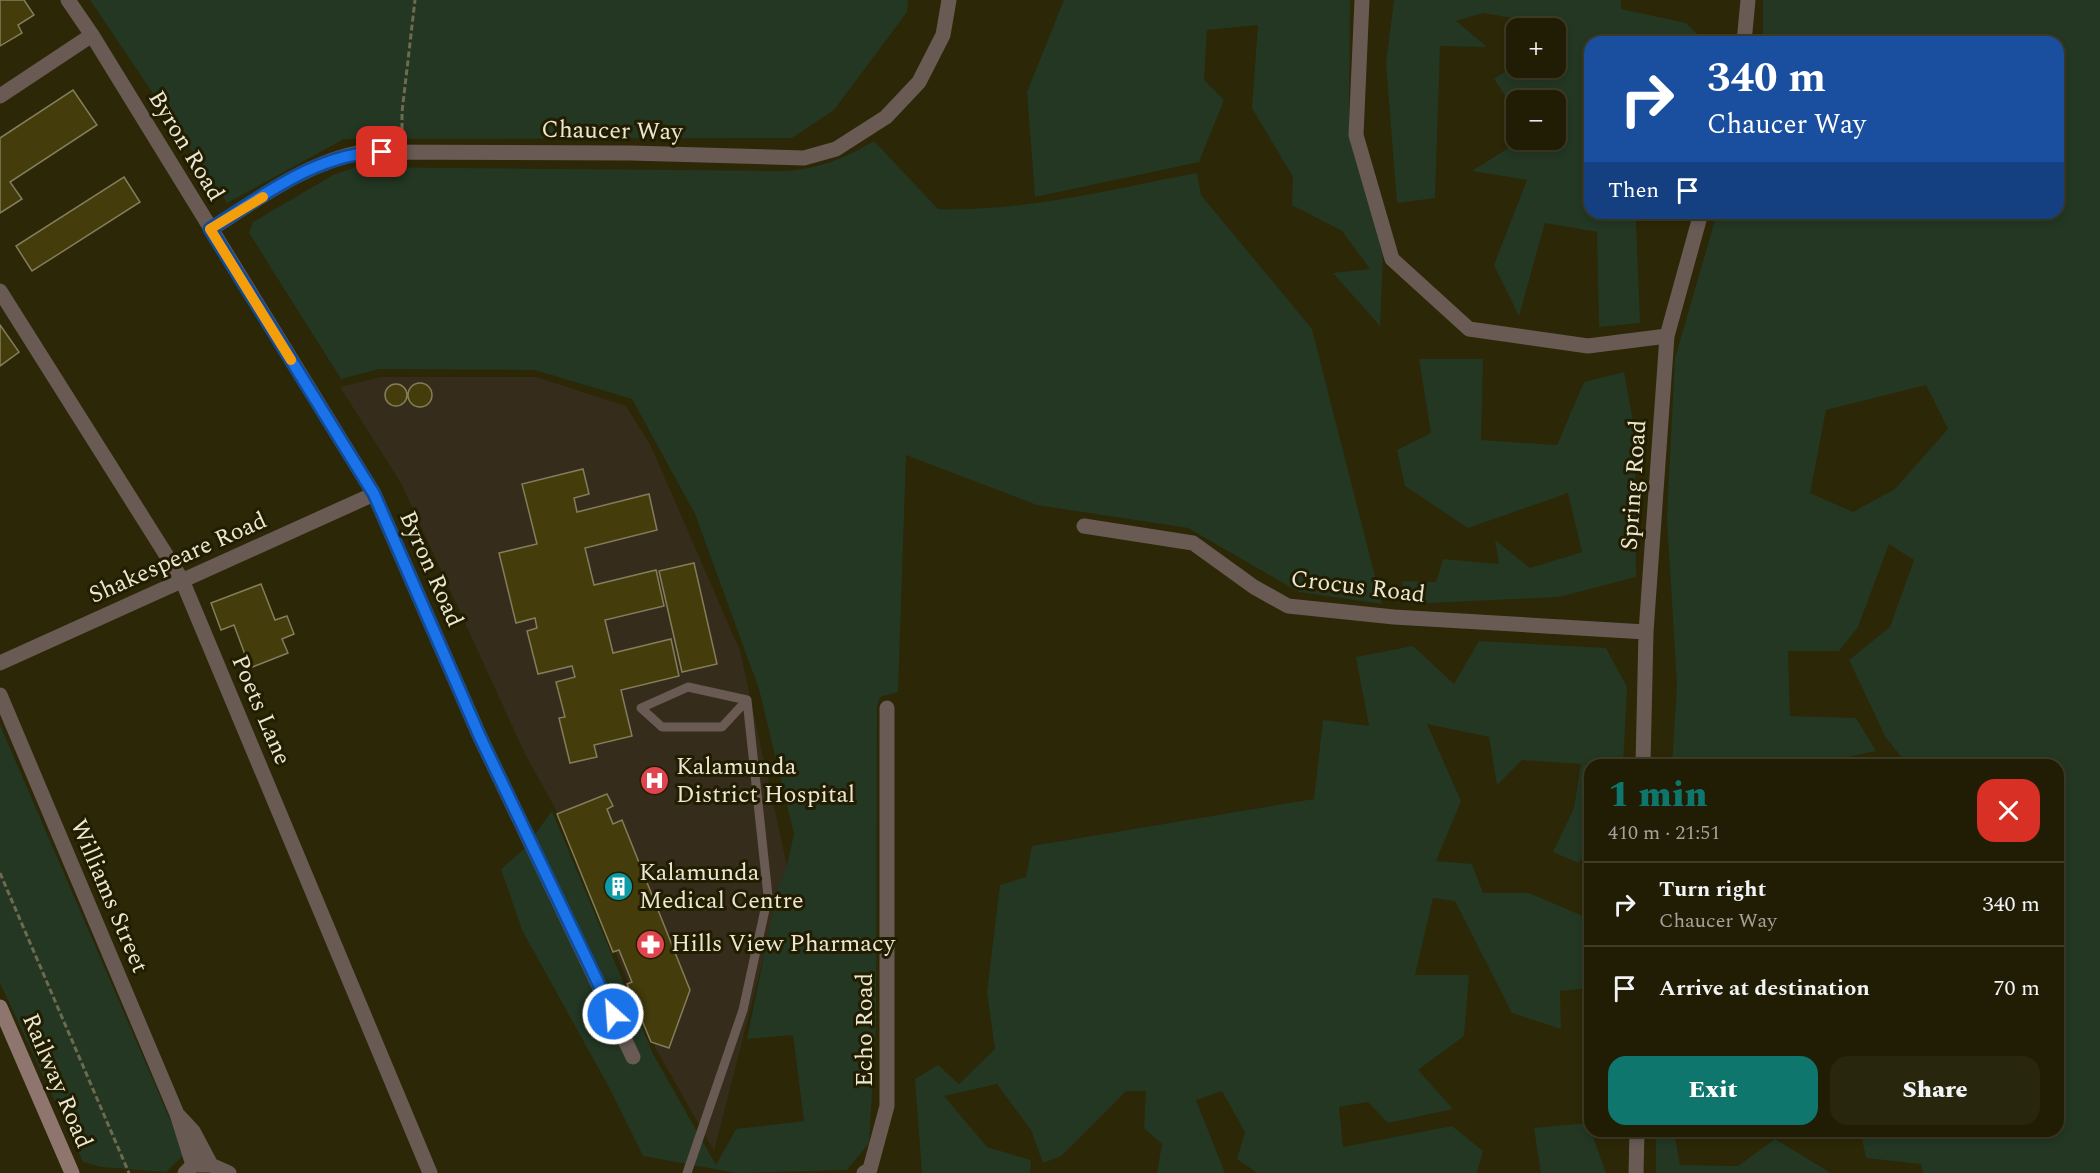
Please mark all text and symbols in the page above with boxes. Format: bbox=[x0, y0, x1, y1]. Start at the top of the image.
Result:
map controls bbox=[1506, 18, 1566, 150]
button: + bbox=[1506, 18, 1566, 78]
text: 340 m bbox=[1707, 47, 1826, 110]
icon: right bbox=[1608, 60, 1686, 138]
street label: Byron Road bbox=[139, 84, 233, 208]
button: − bbox=[1506, 90, 1566, 150]
text: Chaucer Way bbox=[1707, 104, 1866, 146]
street label: Chaucer Way bbox=[541, 112, 684, 150]
pin bbox=[356, 126, 407, 177]
icon: arrive bbox=[365, 135, 398, 168]
text: Then bbox=[1608, 174, 1659, 207]
icon: arrive bbox=[1671, 174, 1704, 207]
street label: Spring Road bbox=[1611, 419, 1657, 551]
street label: Shakespeare Road bbox=[83, 503, 273, 613]
street label: Byron Road bbox=[389, 505, 473, 633]
street label: Crocus Road bbox=[1289, 561, 1427, 613]
street label: Poets Lane bbox=[222, 649, 300, 771]
place label: Kalamunda District Hospital bbox=[676, 749, 855, 813]
hospital icon: Kalamunda District Hospital bbox=[639, 765, 671, 797]
text: 1 min bbox=[1608, 768, 1708, 823]
button: close bbox=[1977, 779, 2040, 842]
street label: Williams Street bbox=[60, 813, 158, 979]
text: 410 m · 21:51 bbox=[1608, 818, 1720, 848]
place label: Kalamunda Medical Centre bbox=[639, 855, 804, 919]
building icon: Kalamunda Medical Centre bbox=[602, 871, 634, 903]
text: Turn right bbox=[1659, 873, 1766, 906]
icon: right bbox=[1608, 888, 1641, 921]
text: 340 m bbox=[1983, 888, 2040, 921]
text: Chaucer Way bbox=[1659, 906, 1777, 936]
place label: Hills View Pharmacy bbox=[671, 926, 897, 962]
pharmacy icon: Hills View Pharmacy bbox=[634, 928, 666, 960]
icon: arrive bbox=[1608, 972, 1641, 1005]
text: Arrive at destination bbox=[1659, 972, 1870, 1005]
text: 70 m bbox=[1994, 972, 2040, 1005]
street label: Echo Road bbox=[847, 973, 883, 1087]
position arrow bbox=[581, 982, 645, 1046]
street label: Railway Road bbox=[12, 1008, 102, 1154]
button: Exit bbox=[1608, 1056, 1818, 1125]
button: Share bbox=[1830, 1056, 2040, 1125]

